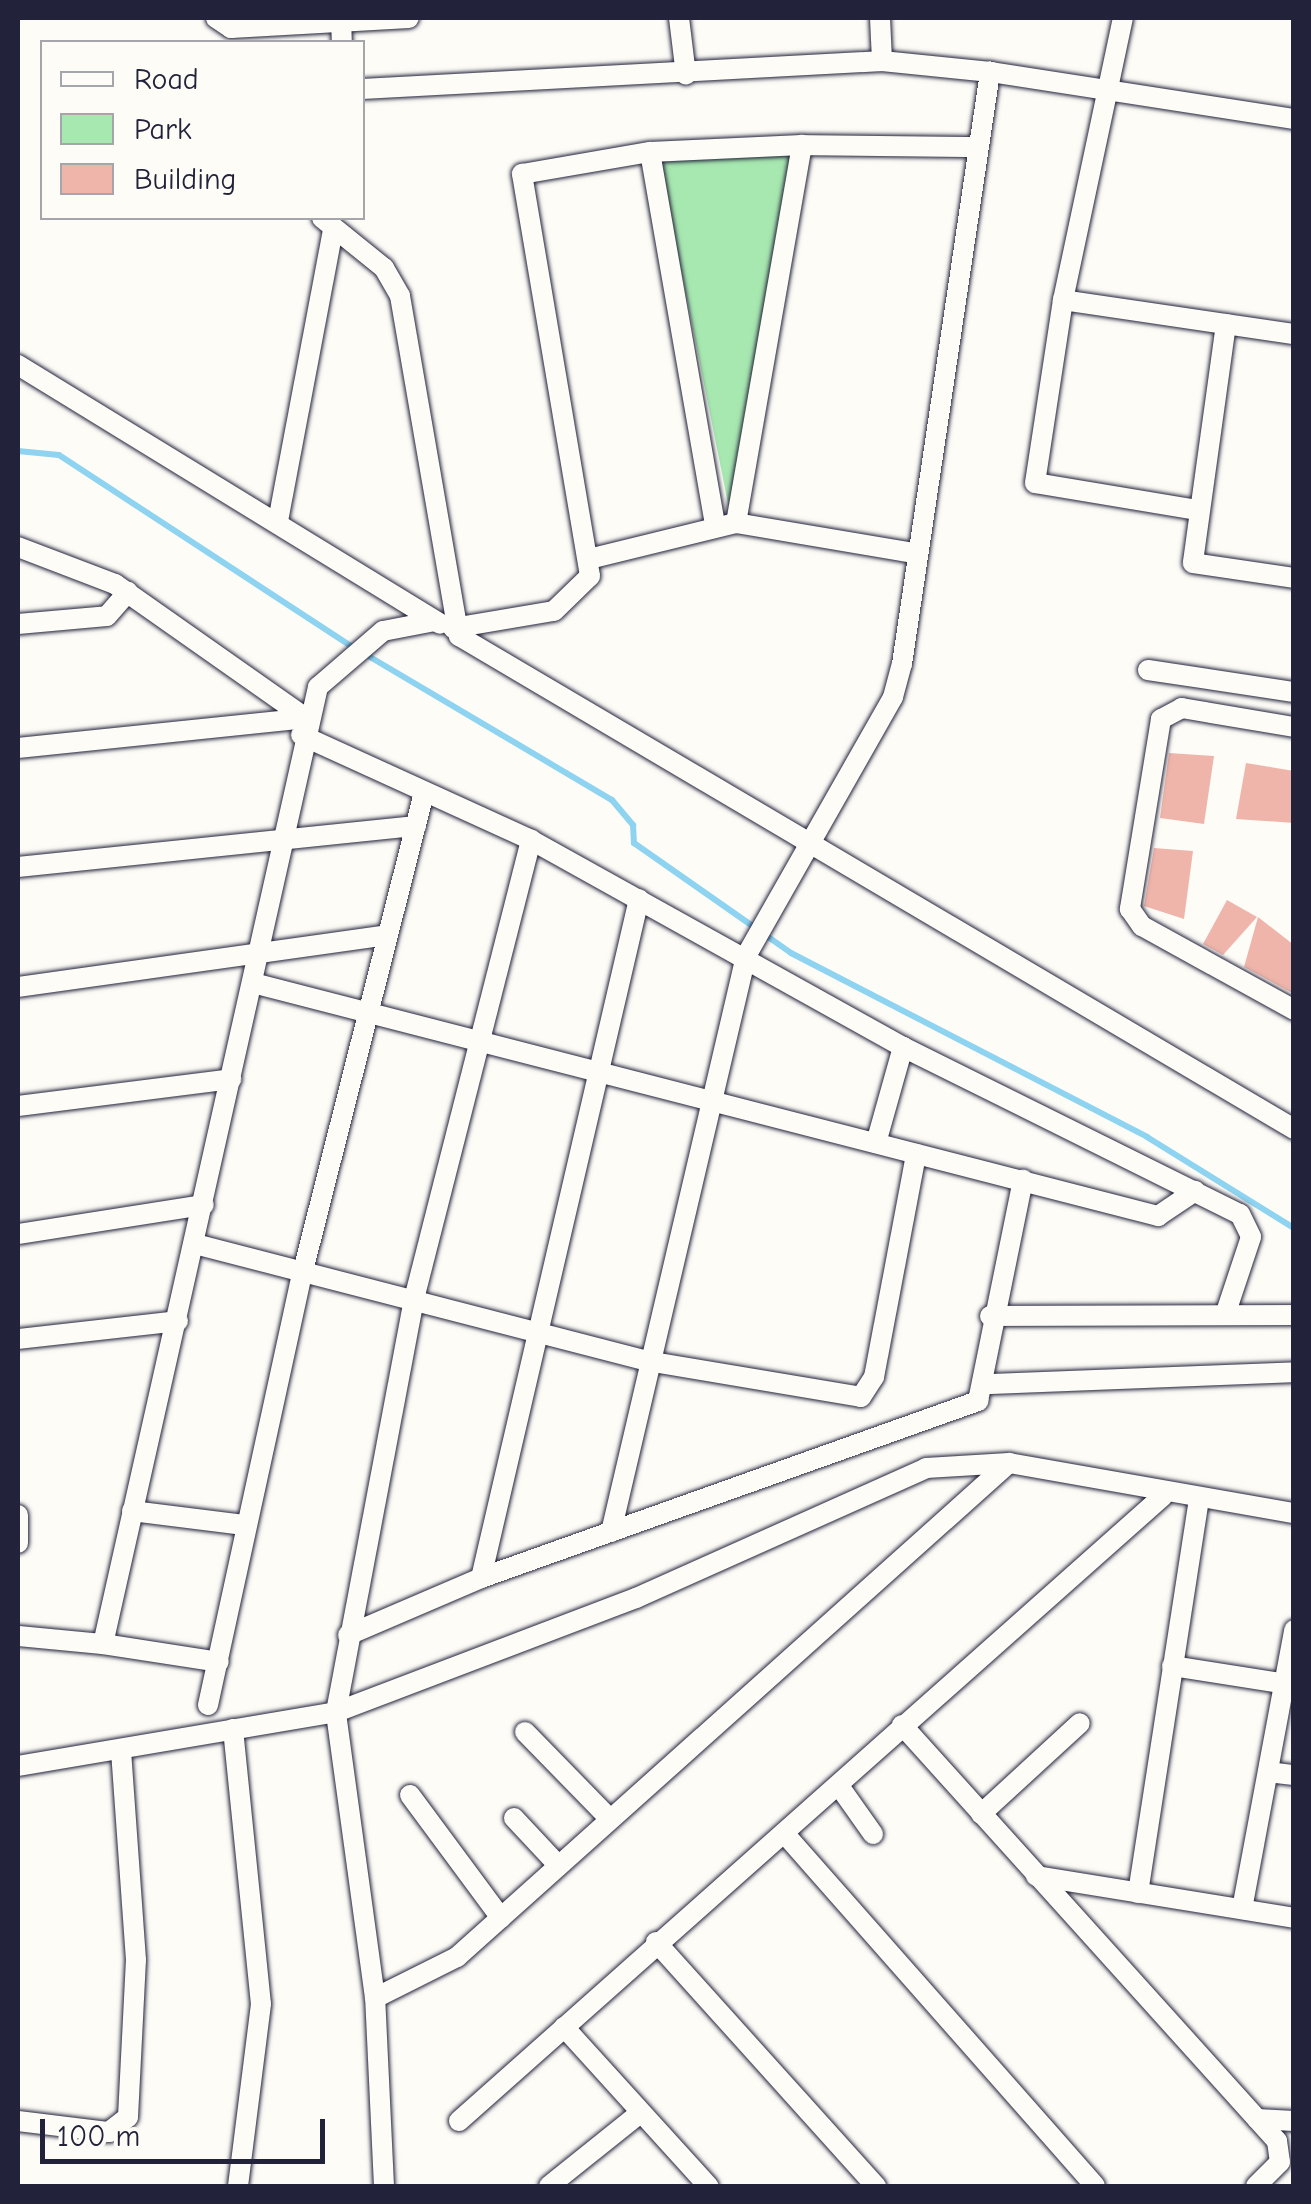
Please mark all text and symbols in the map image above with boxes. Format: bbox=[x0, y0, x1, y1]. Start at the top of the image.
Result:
legend bbox=[40, 40, 365, 220]
text: Road bbox=[134, 62, 199, 97]
text: Park bbox=[134, 112, 191, 147]
text: Building bbox=[134, 162, 237, 197]
scale bar bbox=[45, 2099, 330, 2161]
text: 100 m bbox=[57, 2119, 140, 2154]

